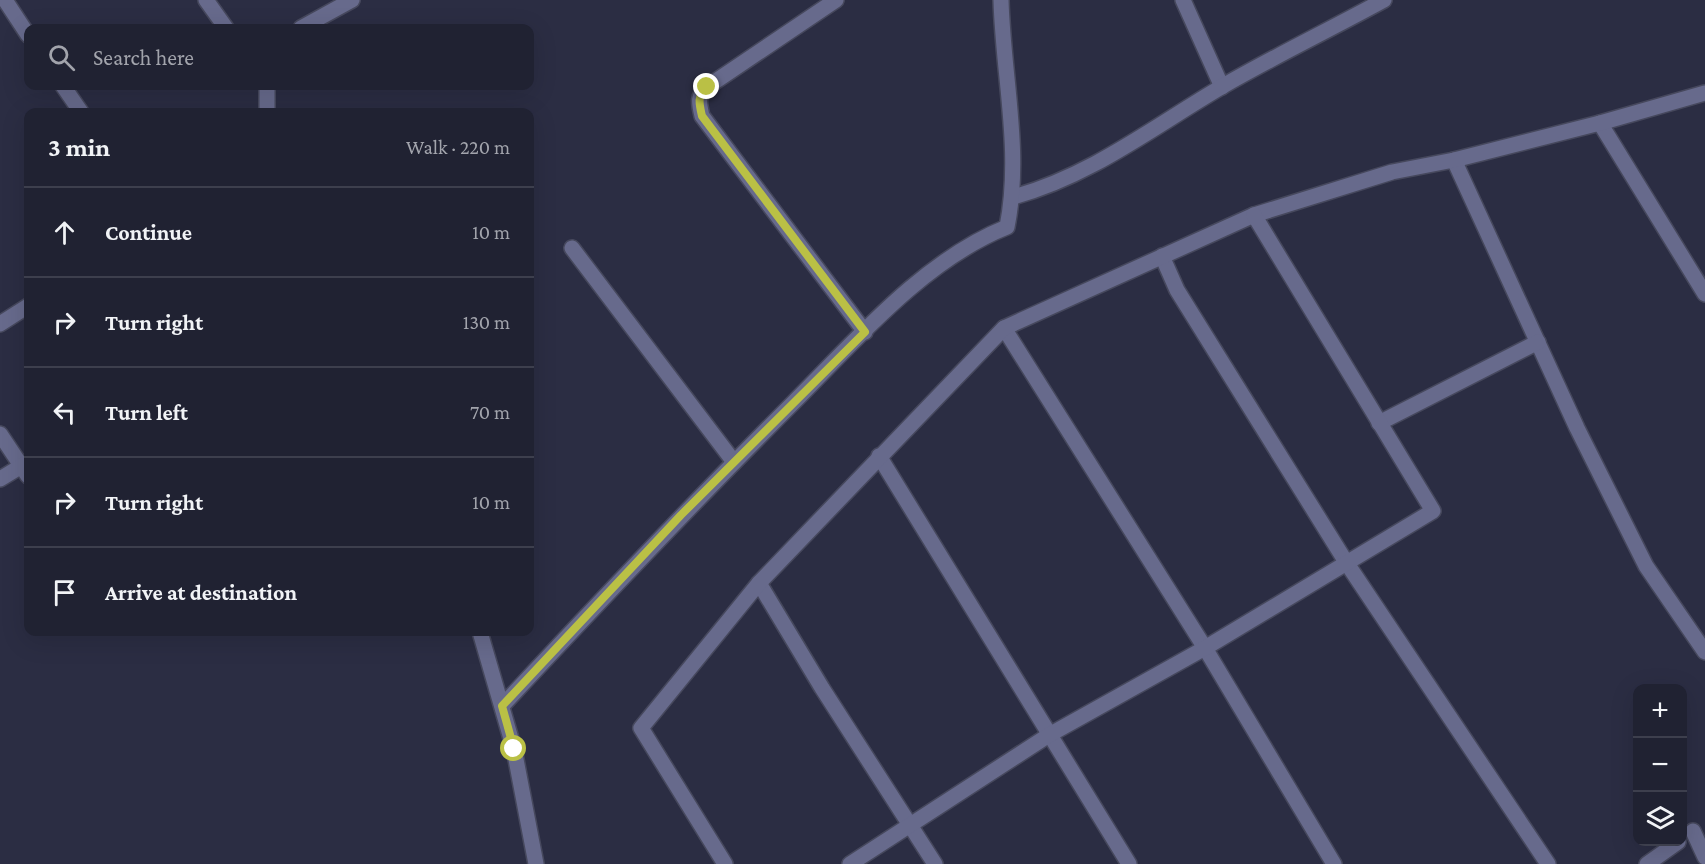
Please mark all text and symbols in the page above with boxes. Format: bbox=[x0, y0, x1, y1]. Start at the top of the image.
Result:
search box bbox=[24, 24, 534, 90]
icon: search bbox=[45, 41, 78, 74]
text: Search here bbox=[93, 45, 194, 70]
route end bbox=[693, 73, 719, 99]
text: 3 min bbox=[48, 133, 110, 162]
text: Walk · 220 m bbox=[406, 136, 510, 158]
icon: ahead bbox=[48, 216, 81, 249]
text: Continue bbox=[105, 220, 192, 245]
text: 10 m bbox=[472, 221, 510, 243]
icon: right bbox=[48, 306, 81, 339]
text: Turn right bbox=[105, 310, 203, 335]
text: 130 m bbox=[463, 311, 510, 333]
icon: left bbox=[48, 396, 81, 429]
text: Turn left bbox=[105, 400, 188, 425]
text: 70 m bbox=[470, 401, 510, 423]
icon: right bbox=[48, 486, 81, 519]
text: Turn right bbox=[105, 490, 203, 515]
text: 10 m bbox=[472, 491, 510, 513]
icon: arrive bbox=[48, 576, 81, 609]
text: Arrive at destination bbox=[105, 580, 297, 605]
map controls bbox=[1633, 684, 1687, 846]
button: + bbox=[1633, 684, 1687, 738]
route start bbox=[500, 735, 526, 761]
button: − bbox=[1633, 738, 1687, 792]
button: layers bbox=[1633, 792, 1687, 846]

